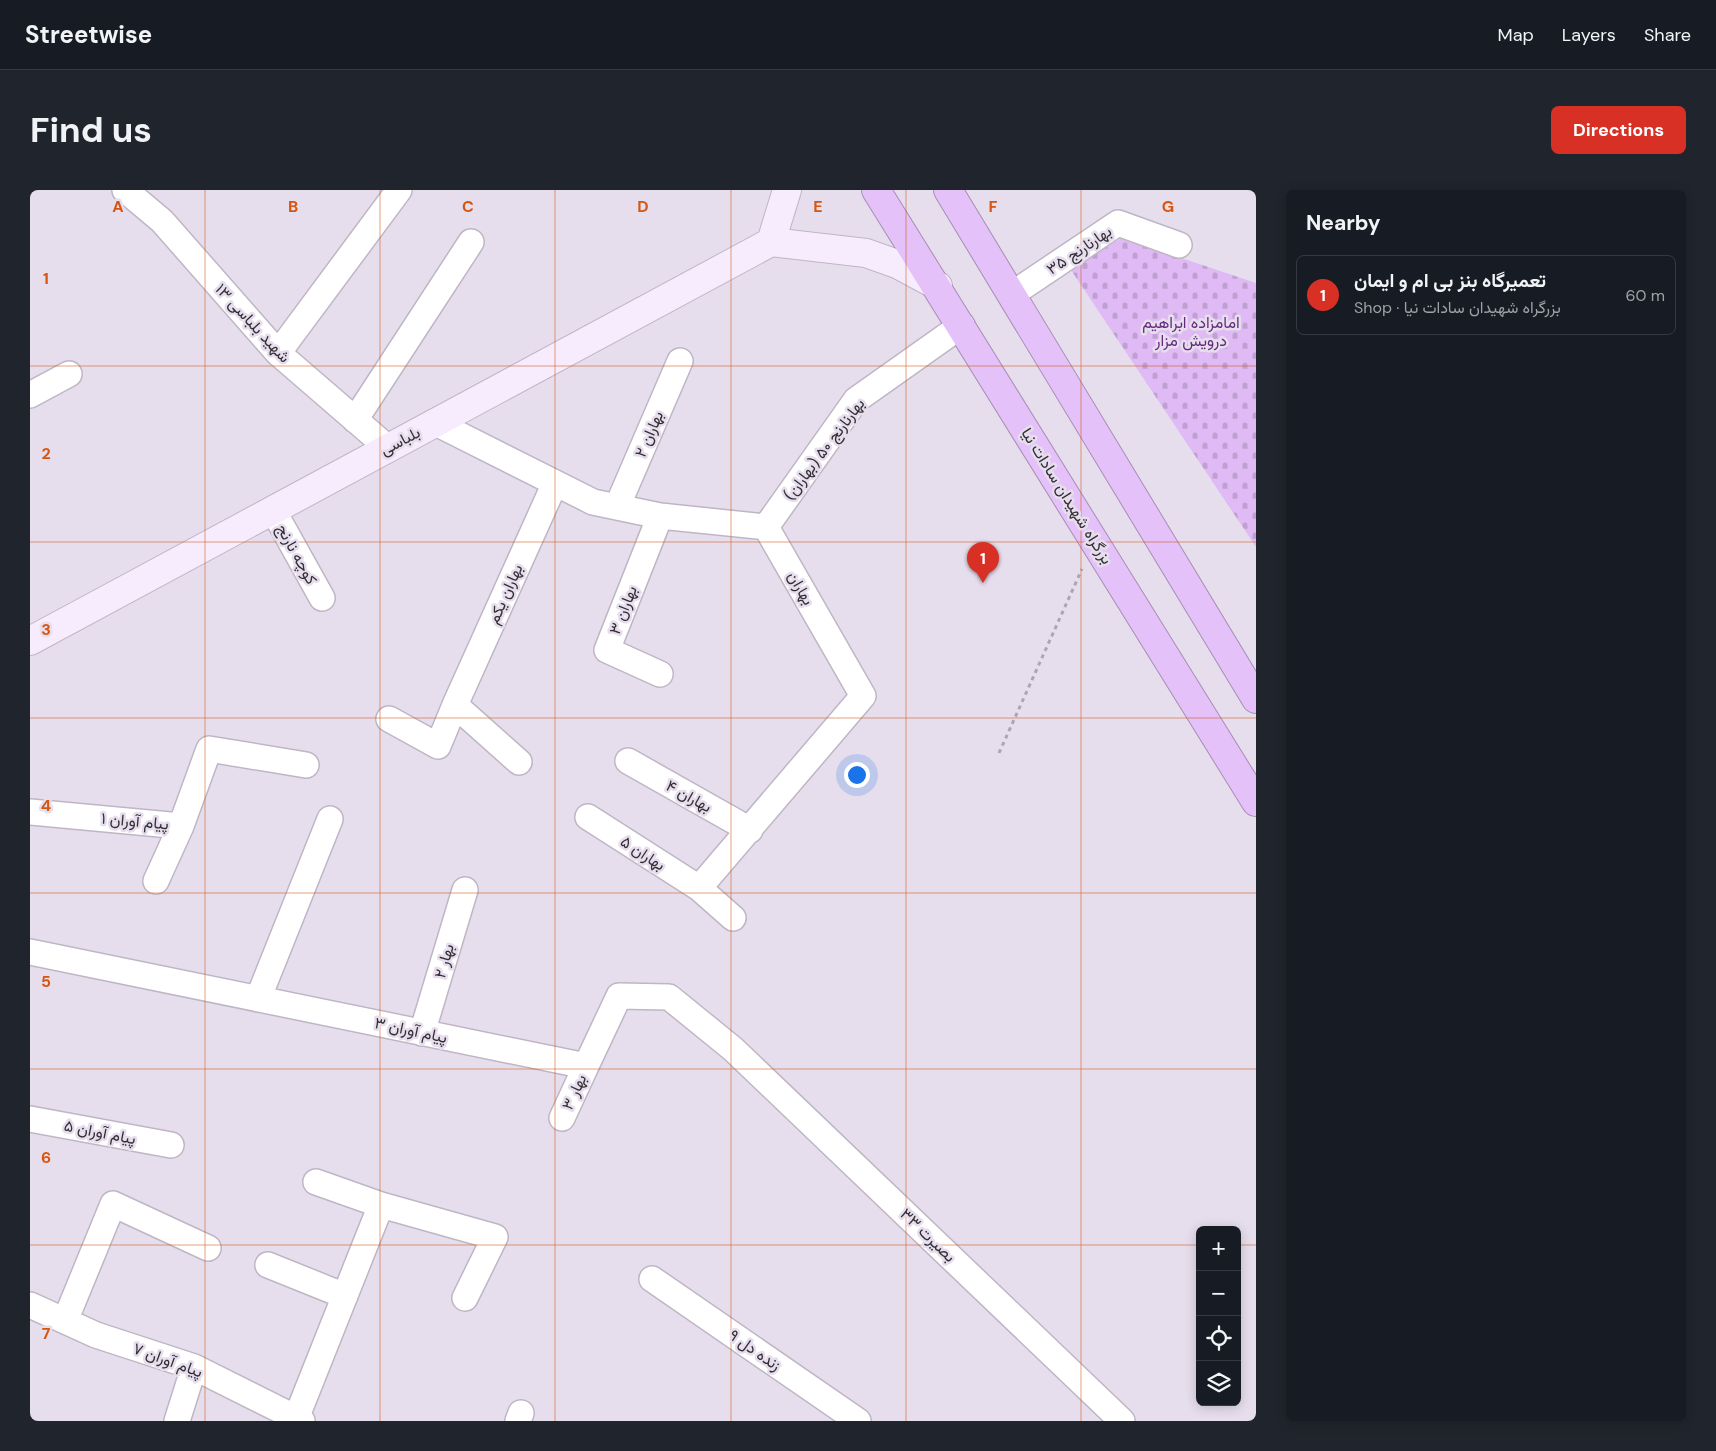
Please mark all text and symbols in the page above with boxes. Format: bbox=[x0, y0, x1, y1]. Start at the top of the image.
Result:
text: Streetwise bbox=[25, 19, 152, 50]
text: Map bbox=[1498, 23, 1534, 47]
text: Layers bbox=[1562, 23, 1616, 47]
text: Share bbox=[1644, 23, 1691, 47]
button: Directions bbox=[1551, 106, 1686, 154]
text: Find us bbox=[30, 107, 152, 153]
text: A bbox=[112, 196, 124, 217]
text: B bbox=[288, 196, 298, 217]
text: C bbox=[462, 196, 474, 217]
text: D bbox=[637, 196, 649, 217]
text: E bbox=[813, 196, 823, 217]
text: F bbox=[989, 196, 998, 217]
text: G bbox=[1162, 196, 1174, 217]
text: Nearby bbox=[1306, 209, 1380, 237]
street label: بهارنارنج ۳۵ bbox=[1042, 221, 1116, 280]
text: 1 bbox=[43, 268, 49, 289]
text: تعمیرگاه بنز بی ام و ایمان bbox=[1354, 268, 1546, 293]
street label: شهید بلباسی ١٣ bbox=[211, 279, 295, 367]
text: 1 bbox=[1320, 285, 1326, 306]
text: 60 m bbox=[1625, 285, 1665, 306]
text: Shop · بزرگراه شهیدان سادات نیا bbox=[1354, 297, 1561, 318]
park label: امامزاده ابراهیم درویش مزار bbox=[1142, 312, 1240, 351]
street label: بهارنارنج ۵۰ (بهاران) bbox=[779, 394, 870, 505]
street label: بهاران ۲ bbox=[630, 408, 668, 460]
street label: بلباسی bbox=[376, 422, 424, 460]
street label: بزرگراه شهیدان سادات نیا bbox=[1017, 424, 1117, 568]
text: 2 bbox=[41, 443, 51, 464]
street label: کوچه نارنج bbox=[271, 520, 322, 589]
pin: 1 bbox=[967, 542, 999, 583]
street label: بهاران یکم bbox=[483, 561, 527, 627]
street label: بهاران bbox=[783, 567, 819, 609]
street label: بهاران ۳ bbox=[604, 583, 642, 637]
text: 3 bbox=[41, 619, 51, 640]
your location bbox=[844, 762, 870, 788]
street label: بهاران ۴ bbox=[662, 775, 716, 817]
text: 4 bbox=[41, 795, 51, 816]
street label: پیام آوران ۱ bbox=[100, 808, 170, 835]
street label: بهاران ۵ bbox=[617, 831, 669, 875]
street label: بهار ۲ bbox=[429, 941, 459, 981]
text: 5 bbox=[41, 971, 51, 992]
street label: پیام آوران ۳ bbox=[372, 1012, 449, 1049]
street label: بهار ۳ bbox=[557, 1071, 591, 1113]
street label: پیام آوران ۵ bbox=[62, 1115, 138, 1150]
text: 6 bbox=[41, 1147, 51, 1168]
street label: بصیرت ۳۳ bbox=[896, 1203, 960, 1267]
map controls bbox=[1196, 1226, 1241, 1406]
button: + bbox=[1196, 1226, 1241, 1271]
button: − bbox=[1196, 1271, 1241, 1316]
button: locate bbox=[1196, 1316, 1241, 1361]
text: 7 bbox=[42, 1323, 51, 1344]
street label: زنده دل ۹ bbox=[725, 1324, 785, 1376]
street label: پیام آوران ۷ bbox=[130, 1338, 206, 1383]
button: layers bbox=[1196, 1361, 1241, 1406]

